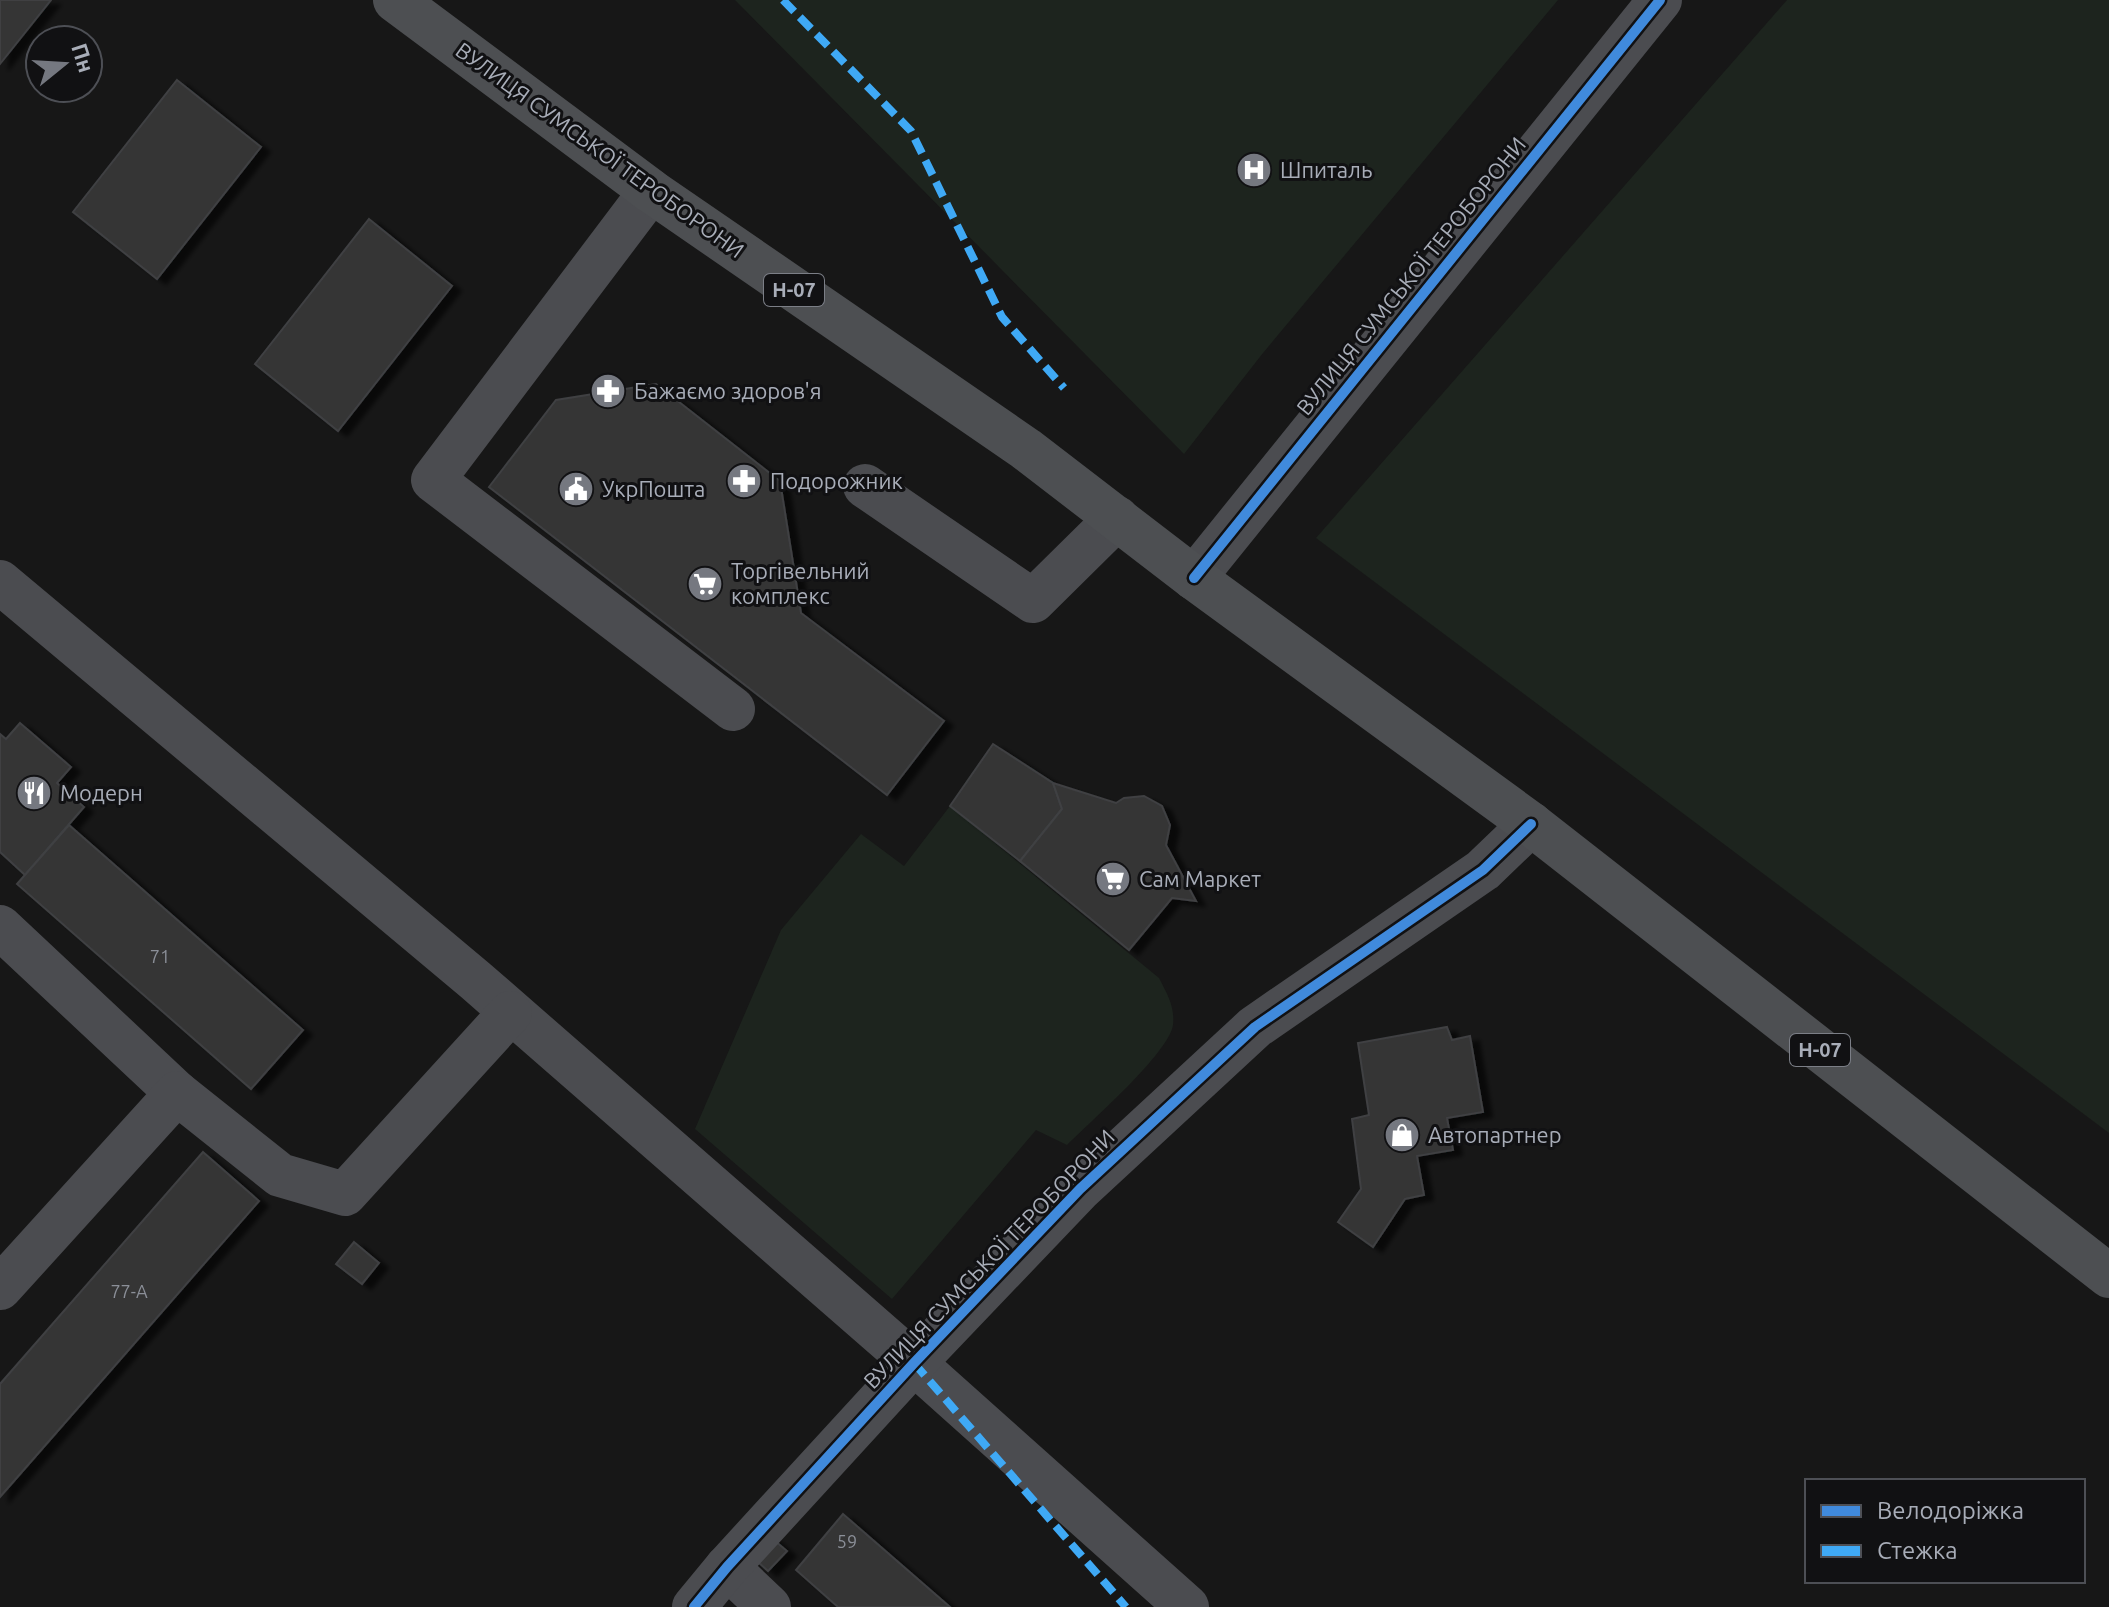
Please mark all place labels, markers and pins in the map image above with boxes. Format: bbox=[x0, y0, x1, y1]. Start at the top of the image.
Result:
hospital icon: Шпиталь bbox=[1235, 151, 1273, 189]
place label: Шпиталь bbox=[1280, 157, 1372, 182]
pharmacy icon: Бажаємо здоров'я bbox=[589, 372, 627, 410]
place label: Бажаємо здоров'я bbox=[634, 378, 822, 403]
pharmacy icon: Подорожник bbox=[725, 462, 763, 500]
place label: Подорожник bbox=[770, 468, 903, 493]
public building icon: УкрПошта bbox=[557, 470, 595, 508]
place label: УкрПошта bbox=[602, 476, 705, 501]
place label: Торгівельний комплекс bbox=[731, 558, 870, 608]
supermarket icon: Торгівельний комплекс bbox=[686, 565, 724, 603]
restaurant icon: Модерн bbox=[15, 774, 53, 812]
place label: Модерн bbox=[60, 780, 143, 805]
supermarket icon: Сам Маркет bbox=[1094, 860, 1132, 898]
place label: Сам Маркет bbox=[1139, 866, 1261, 891]
shop icon: Автопартнер bbox=[1383, 1116, 1421, 1154]
place label: Автопартнер bbox=[1428, 1122, 1562, 1147]

